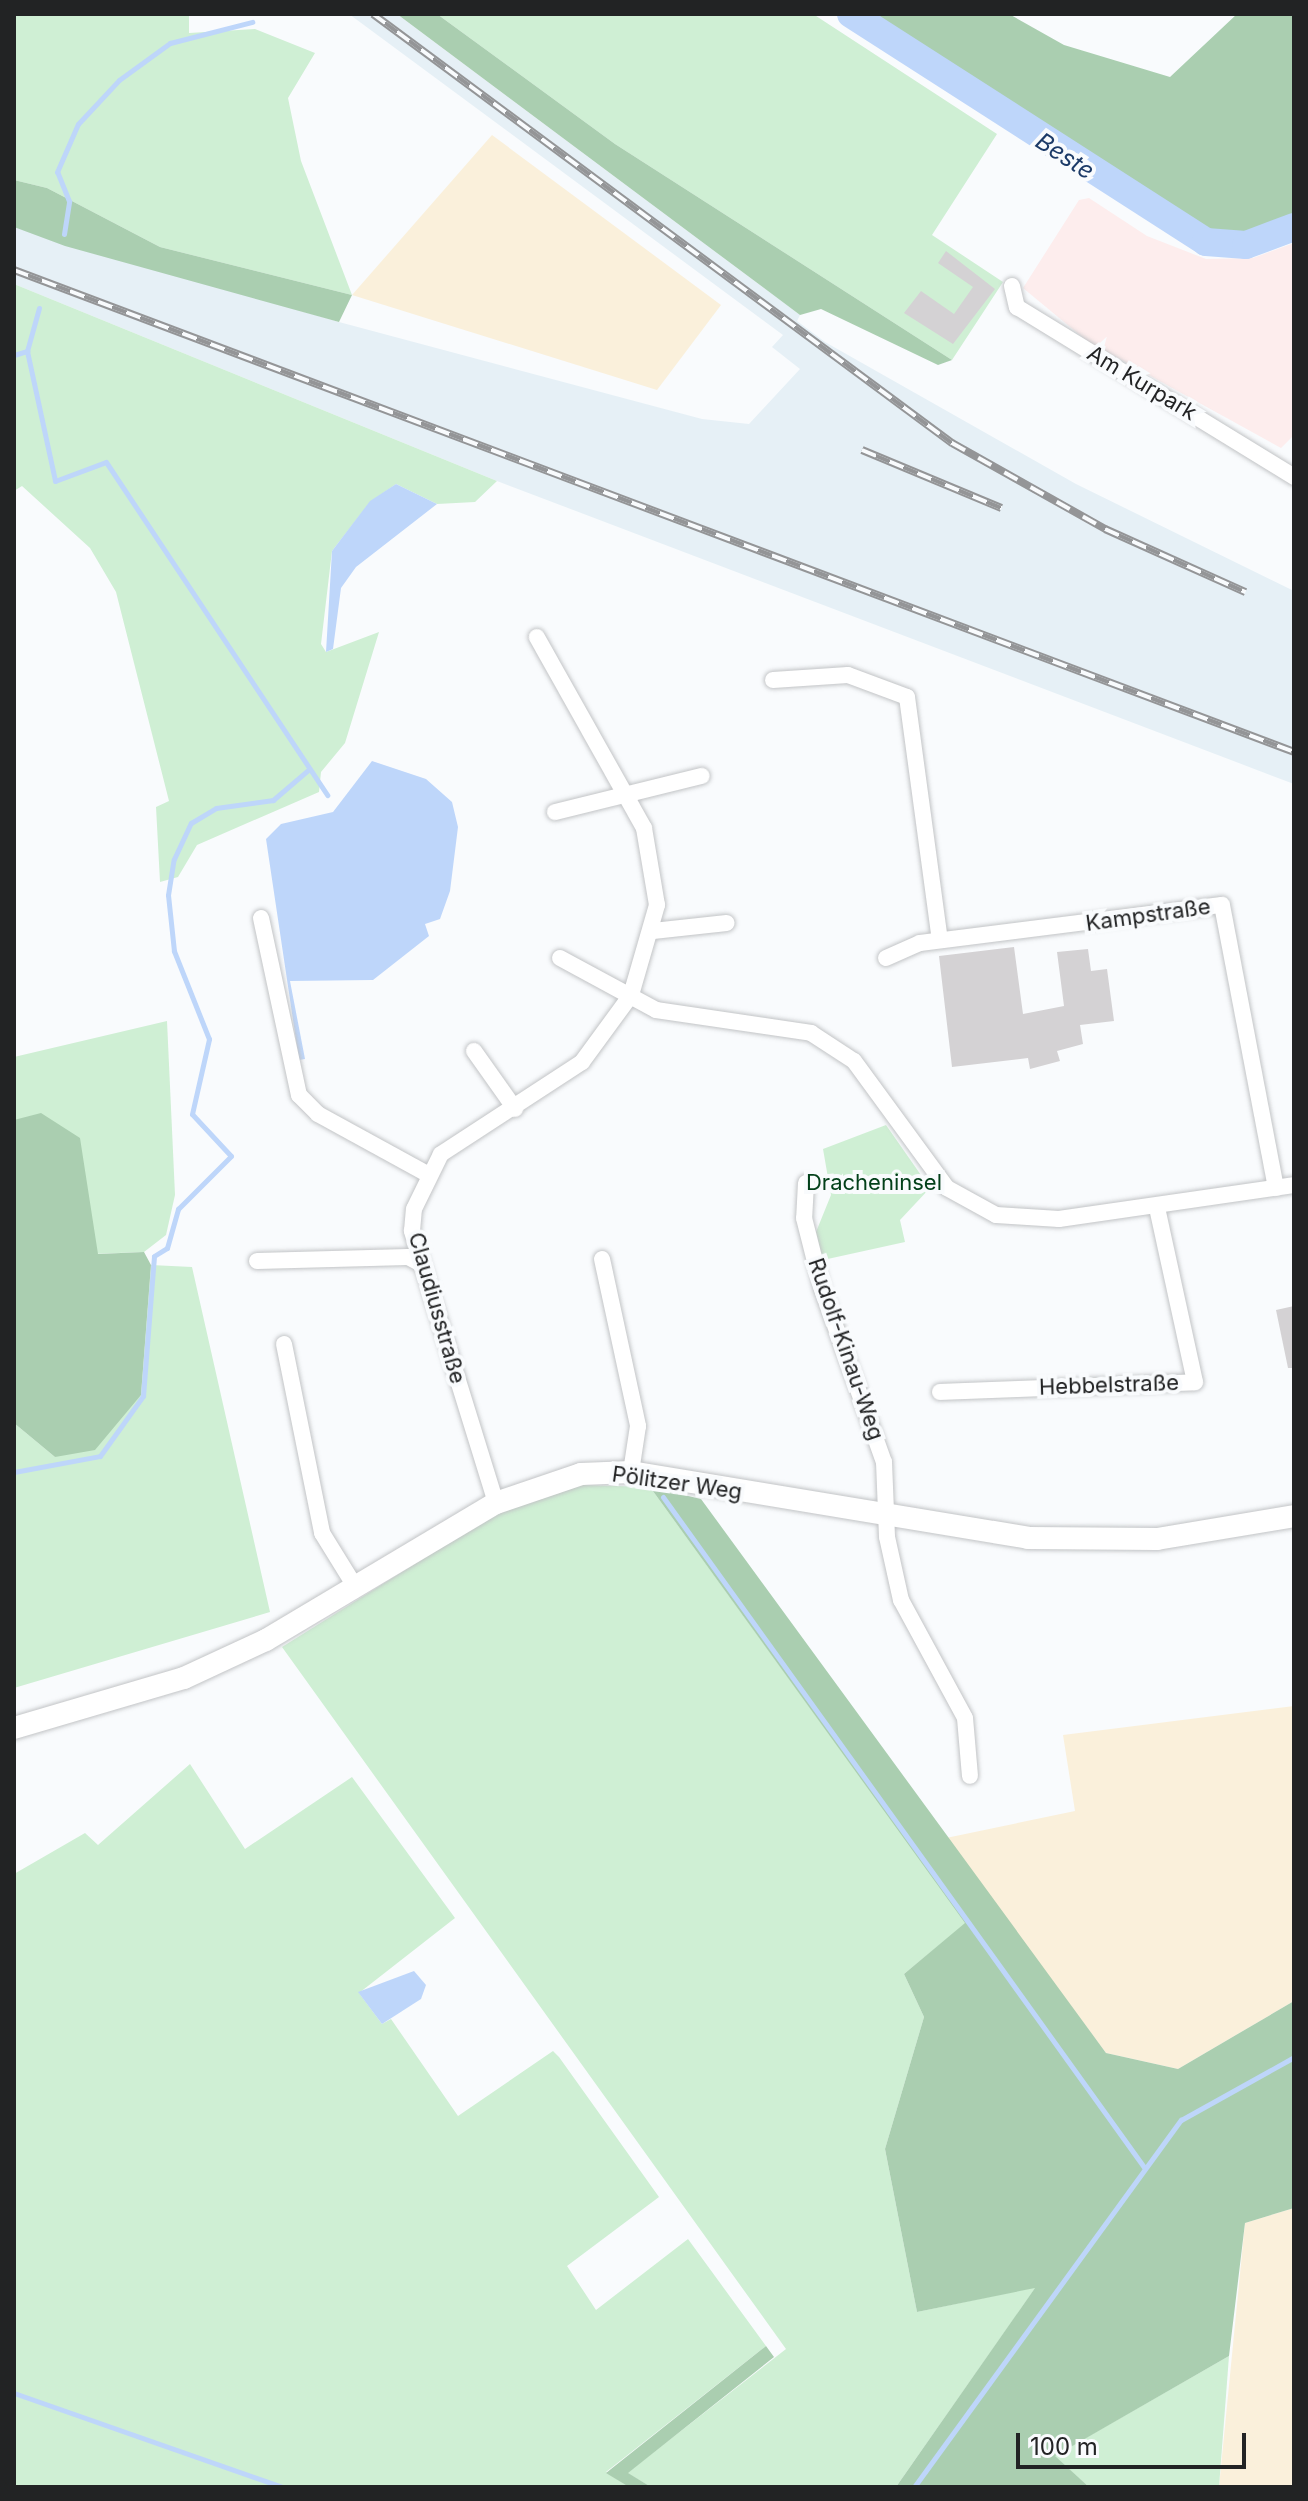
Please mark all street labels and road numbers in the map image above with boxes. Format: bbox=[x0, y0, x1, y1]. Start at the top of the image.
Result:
street label: Am Kurpark bbox=[1082, 340, 1202, 426]
street label: Kampstraße bbox=[1084, 893, 1212, 937]
street label: Claudiusstraße bbox=[403, 1229, 471, 1387]
street label: Rudolf-Kinau-Weg bbox=[802, 1255, 890, 1443]
street label: Hebbelstraße bbox=[1039, 1369, 1179, 1401]
street label: Pölitzer Weg bbox=[610, 1461, 744, 1505]

